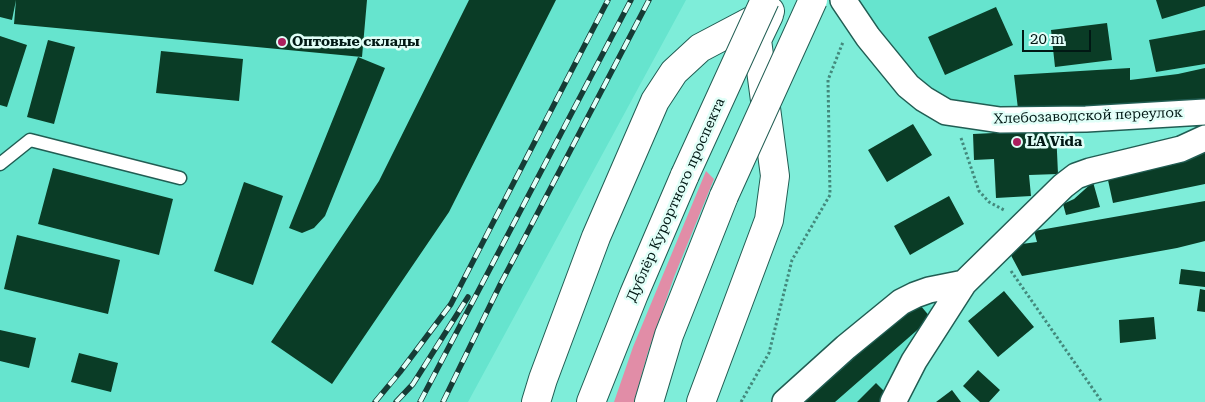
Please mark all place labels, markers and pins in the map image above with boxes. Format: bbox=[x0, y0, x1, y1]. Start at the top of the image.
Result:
place label: Оптовые склады bbox=[292, 34, 420, 50]
marker: Оптовые склады bbox=[276, 36, 288, 48]
place label: LA Vida bbox=[1027, 134, 1082, 150]
marker: LA Vida bbox=[1011, 136, 1023, 148]

